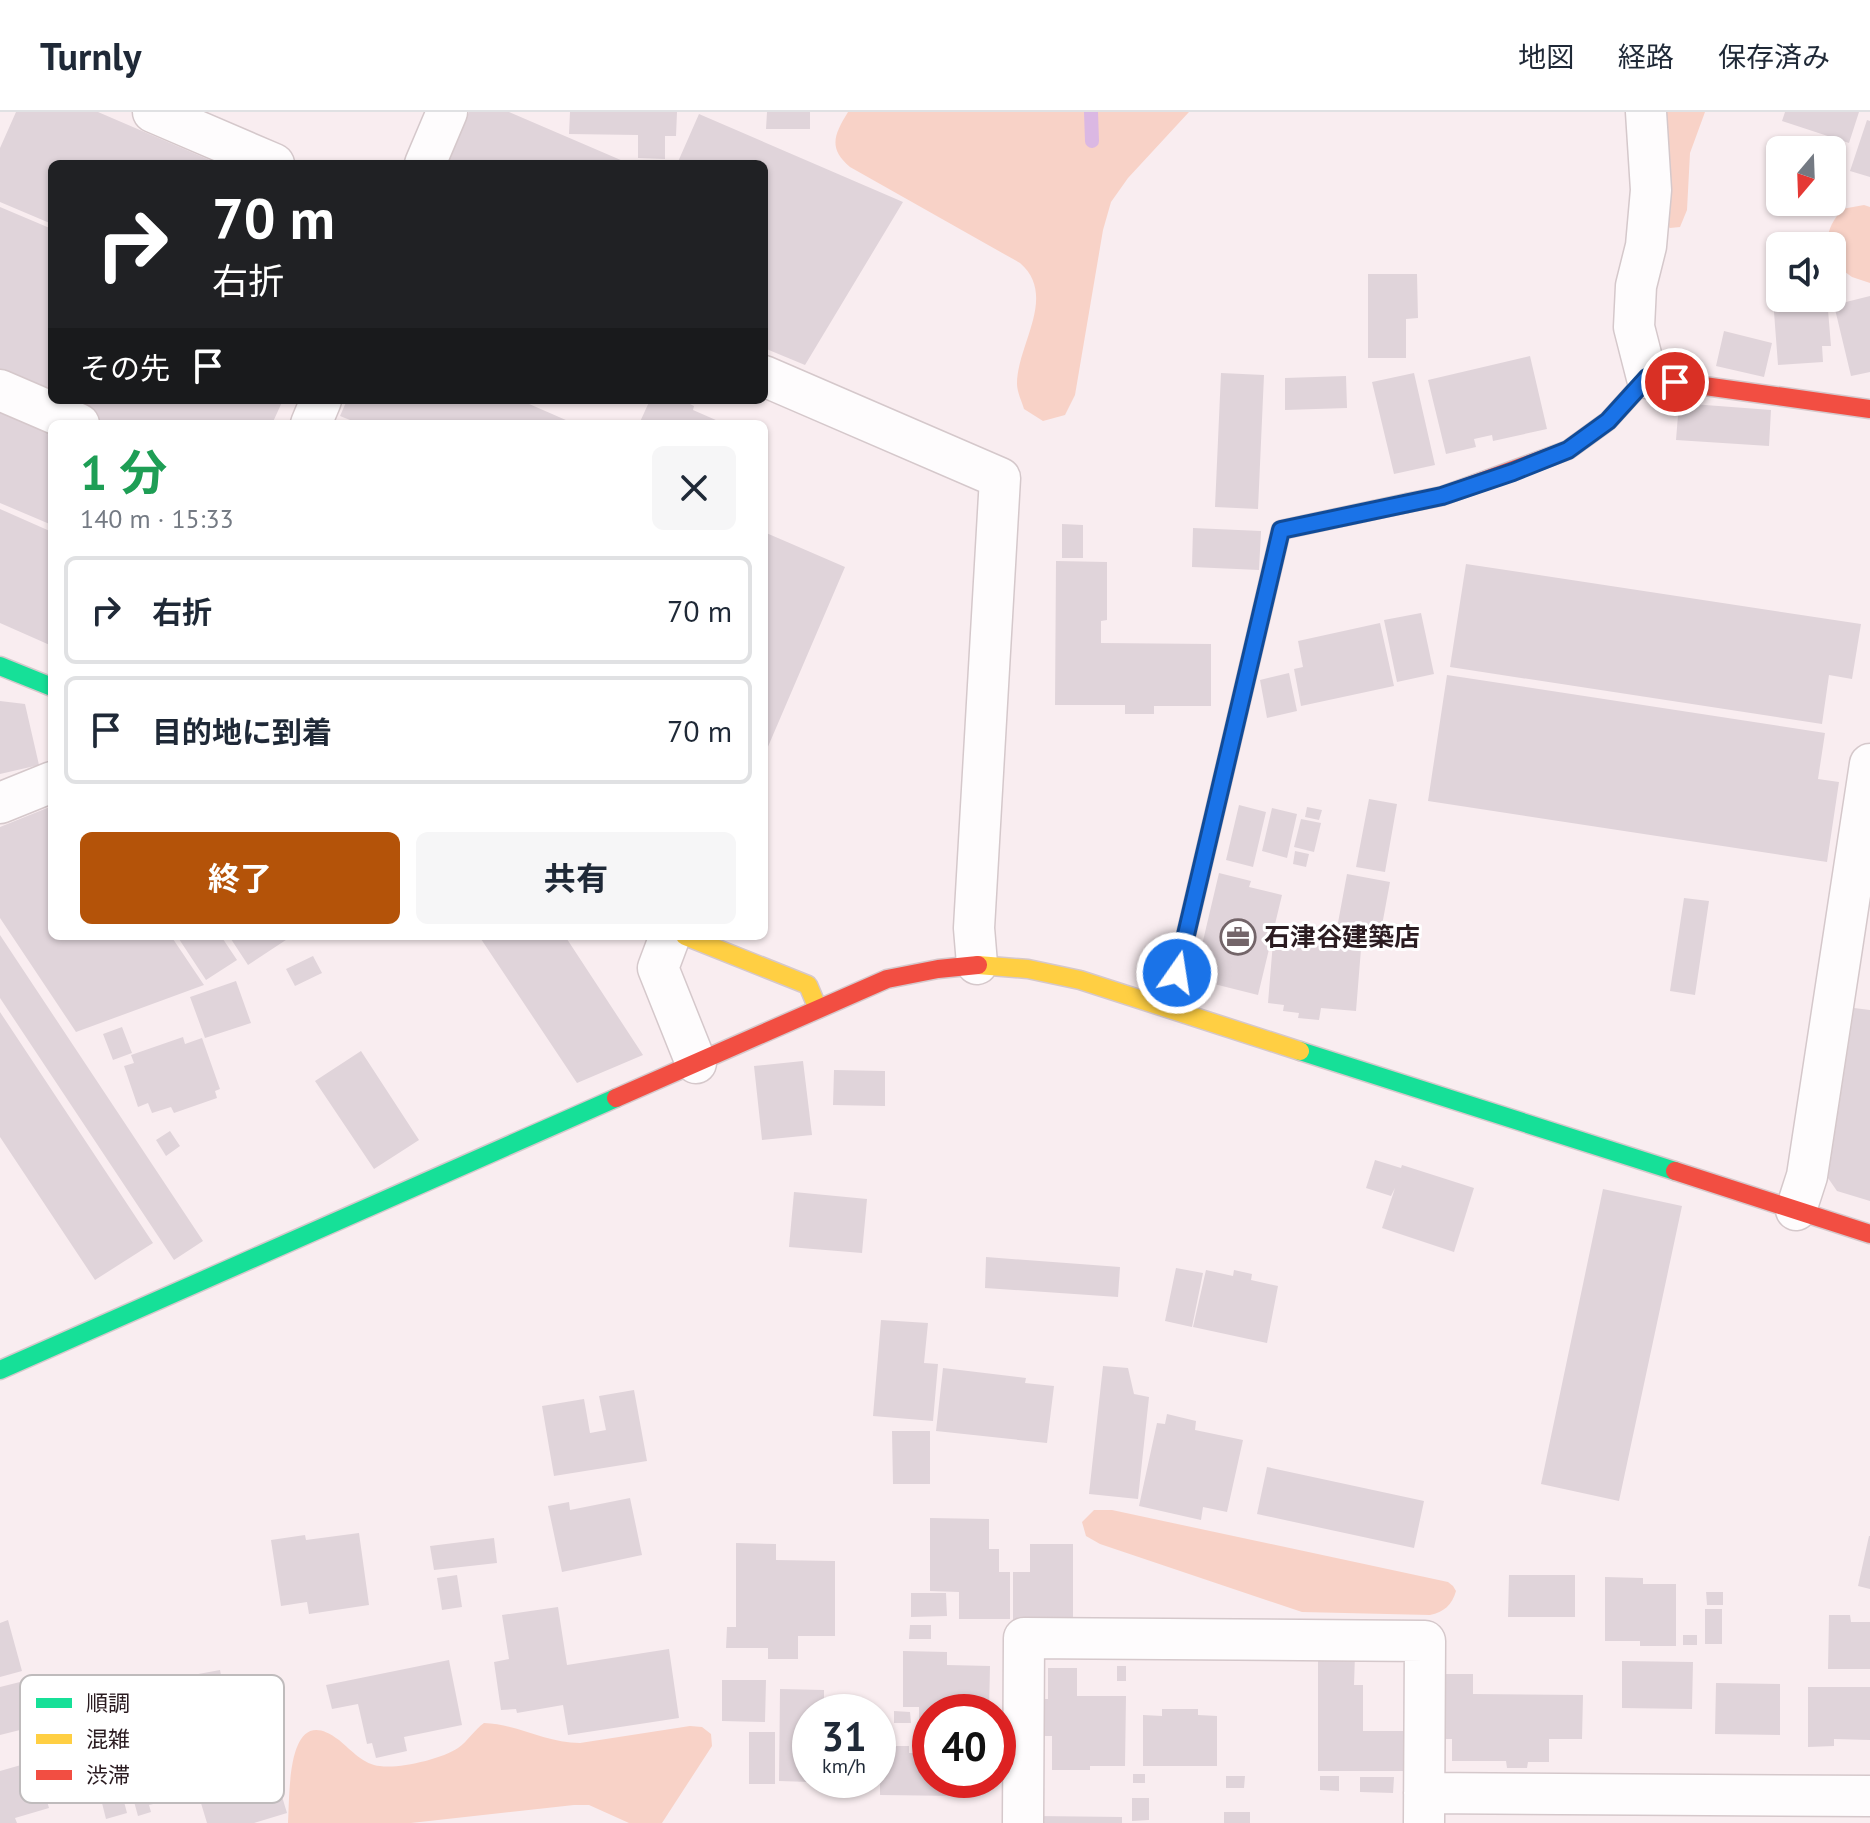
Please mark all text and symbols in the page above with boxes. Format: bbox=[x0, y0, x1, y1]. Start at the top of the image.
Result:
text: Turnly bbox=[40, 31, 141, 80]
text: 地図 bbox=[1518, 38, 1574, 75]
text: 経路 bbox=[1618, 38, 1674, 75]
text: 保存済み bbox=[1718, 38, 1830, 75]
north arrow bbox=[1766, 136, 1846, 216]
map controls bbox=[1766, 136, 1846, 312]
text: 70 m bbox=[212, 182, 335, 254]
icon: right bbox=[80, 192, 184, 296]
button: sound bbox=[1766, 232, 1846, 312]
text: 右折 bbox=[212, 257, 284, 304]
icon: arrive bbox=[186, 344, 230, 388]
text: その先 bbox=[80, 348, 170, 387]
pin bbox=[1641, 348, 1709, 416]
icon: arrive bbox=[1653, 360, 1697, 404]
text: 1 分 bbox=[80, 441, 167, 503]
button: close bbox=[652, 446, 736, 530]
text: 140 m · 15:33 bbox=[80, 502, 234, 535]
icon: right bbox=[84, 588, 128, 632]
text: 70 m bbox=[667, 591, 732, 630]
text: 右折 bbox=[152, 592, 212, 631]
icon: arrive bbox=[84, 708, 128, 752]
text: 70 m bbox=[667, 711, 732, 750]
text: 目的地に到着 bbox=[152, 712, 332, 751]
button: 終了 bbox=[80, 832, 400, 924]
button: 共有 bbox=[416, 832, 736, 924]
office icon: 石津谷建築店 bbox=[1219, 918, 1257, 956]
place label: 石津谷建築店 bbox=[1264, 920, 1420, 953]
position arrow bbox=[1135, 931, 1219, 1015]
legend bbox=[20, 1675, 284, 1803]
text: 順調 bbox=[86, 1689, 130, 1717]
speed limit sign: 40 bbox=[912, 1694, 1016, 1798]
text: 31 bbox=[821, 1710, 867, 1762]
text: 混雑 bbox=[86, 1725, 130, 1753]
text: km/h bbox=[822, 1753, 866, 1779]
text: 渋滞 bbox=[86, 1761, 130, 1789]

